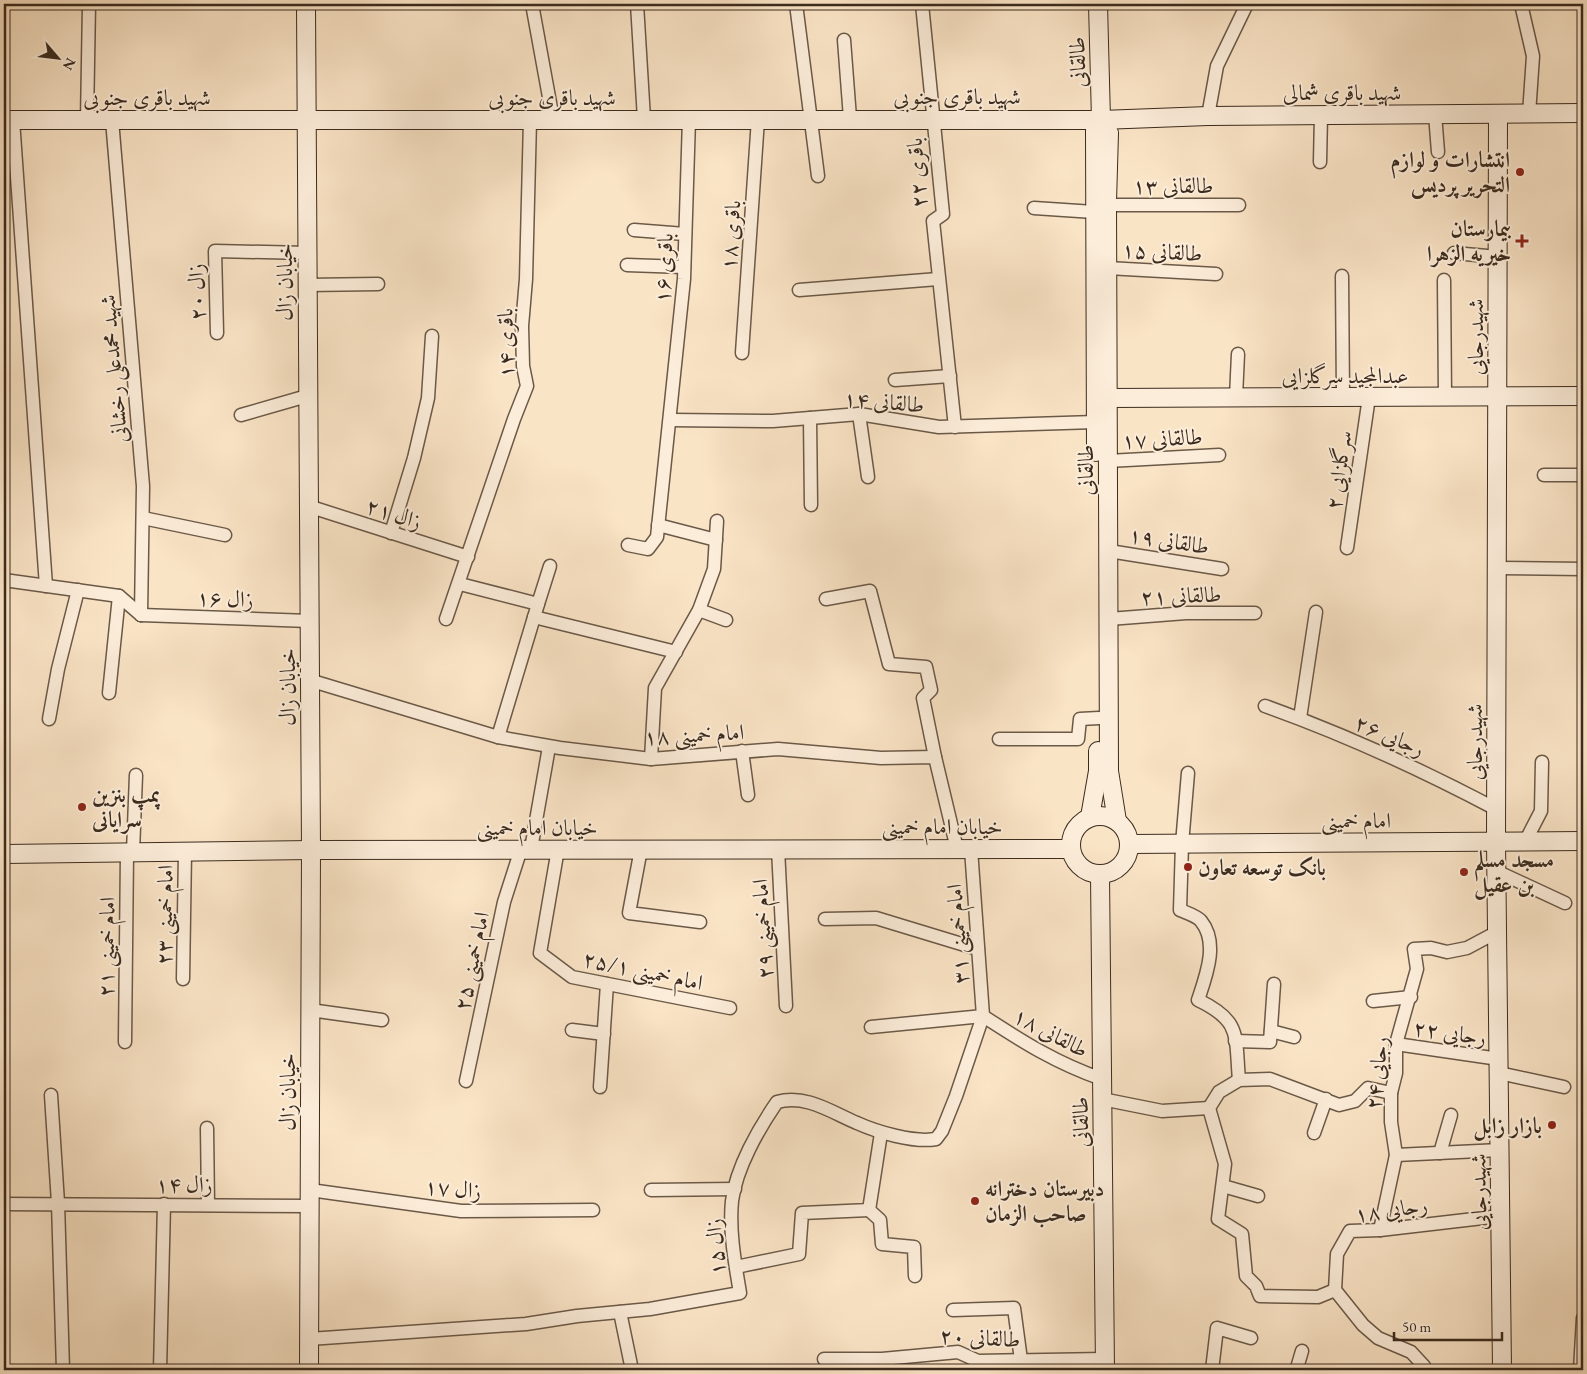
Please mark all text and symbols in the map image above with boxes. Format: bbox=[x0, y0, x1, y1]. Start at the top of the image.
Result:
north arrow bbox=[32, 32, 82, 82]
street label: طالقانی bbox=[1062, 36, 1093, 88]
text: N bbox=[59, 55, 80, 74]
street label: شهید باقری شمالی bbox=[1283, 78, 1401, 107]
street label: شهید باقری جنوبی bbox=[893, 82, 1021, 113]
street label: شهید باقری جنوبی bbox=[83, 83, 211, 114]
street label: شهید باقری جنوبی bbox=[488, 83, 616, 114]
street label: باقری ۲۲ bbox=[900, 137, 933, 209]
place label: انتشارات و لوازم التحریر پردیس bbox=[1390, 145, 1510, 199]
marker: انتشارات و لوازم التحریر پردیس bbox=[1514, 166, 1526, 178]
street label: طالقانی ۱۳ bbox=[1132, 171, 1214, 200]
street label: باقری ۱۸ bbox=[714, 199, 747, 271]
place label: بیمارستان خیریه الزهرا bbox=[1427, 214, 1511, 268]
street label: باقری ۱۶ bbox=[647, 232, 680, 304]
marker: بیمارستان خیریه الزهرا bbox=[1515, 234, 1529, 248]
street label: طالقانی ۱۵ bbox=[1121, 235, 1203, 268]
street label: خیابان زال bbox=[270, 243, 299, 321]
street label: زال ۲۰ bbox=[181, 263, 212, 321]
street label: شهید محمدعلی رخشانی bbox=[93, 293, 136, 444]
street label: شهیدرجایی bbox=[1461, 299, 1491, 375]
street label: باقری ۱۴ bbox=[490, 308, 521, 378]
street label: عبدالمجید سرگلزایی bbox=[1281, 361, 1409, 391]
street label: طالقانی ۱۴ bbox=[842, 384, 926, 419]
street label: طالقانی ۱۷ bbox=[1121, 422, 1203, 455]
street label: سرگلزایی ۲ bbox=[1319, 429, 1359, 512]
street label: طالقانی bbox=[1071, 445, 1100, 495]
street label: زال ۲۱ bbox=[362, 491, 425, 536]
street label: طالقانی ۱۹ bbox=[1127, 520, 1211, 561]
street label: طالقانی ۲۱ bbox=[1140, 580, 1222, 611]
street label: زال ۱۶ bbox=[196, 583, 254, 614]
street label: خیابان زال bbox=[273, 648, 302, 726]
street label: شهیدرجایی bbox=[1460, 704, 1490, 780]
street label: رجایی ۲۶ bbox=[1350, 708, 1429, 764]
street label: امام خمینی ۱۸ bbox=[643, 717, 745, 757]
place label: پمپ بنزین سرایانی bbox=[91, 780, 160, 834]
marker: پمپ بنزین سرایانی bbox=[76, 801, 88, 813]
street label: امام خمینی bbox=[1321, 806, 1391, 840]
street label: خیابان امام خمینی bbox=[881, 812, 1003, 846]
street label: خیابان امام خمینی bbox=[476, 813, 598, 847]
place label: مسجد مسلم بن عقیل bbox=[1474, 845, 1554, 900]
place label: بانک توسعه تعاون bbox=[1198, 853, 1326, 882]
marker: بانک توسعه تعاون bbox=[1182, 861, 1194, 873]
street label: امام خمینی ۲۳ bbox=[149, 865, 185, 965]
marker: مسجد مسلم بن عقیل bbox=[1458, 866, 1470, 878]
street label: امام خمینی ۲۹ bbox=[745, 878, 785, 980]
street label: امام خمینی ۳۱ bbox=[940, 883, 980, 985]
street label: امام خمینی ۲۱ bbox=[91, 897, 127, 997]
street label: امام خمینی ۲۵ bbox=[447, 909, 501, 1014]
street label: امام خمینی ۲۵/۱ bbox=[579, 944, 706, 1002]
street label: طالقانی ۱۸ bbox=[1008, 1001, 1093, 1064]
street label: رجایی ۲۲ bbox=[1411, 1013, 1488, 1053]
street label: رجایی ۲۴ bbox=[1358, 1035, 1396, 1111]
street label: خیابان زال bbox=[273, 1053, 302, 1131]
street label: طالقانی bbox=[1066, 1096, 1095, 1148]
place label: بازار زابل bbox=[1473, 1111, 1542, 1141]
marker: بازار زابل bbox=[1546, 1119, 1558, 1131]
street label: شهیدرجایی bbox=[1463, 1153, 1495, 1231]
street label: زال ۱۴ bbox=[156, 1170, 212, 1199]
street label: زال ۱۷ bbox=[423, 1172, 483, 1205]
place label: دبیرستان دخترانه صاحب الزمان bbox=[985, 1174, 1104, 1228]
street label: رجایی ۱۸ bbox=[1353, 1190, 1430, 1230]
marker: دبیرستان دخترانه صاحب الزمان bbox=[969, 1195, 981, 1207]
street label: زال ۱۵ bbox=[699, 1218, 732, 1276]
scale bar bbox=[1394, 1309, 1502, 1341]
text: 50 m bbox=[1402, 1317, 1431, 1336]
street label: طالقانی ۲۰ bbox=[939, 1321, 1021, 1354]

